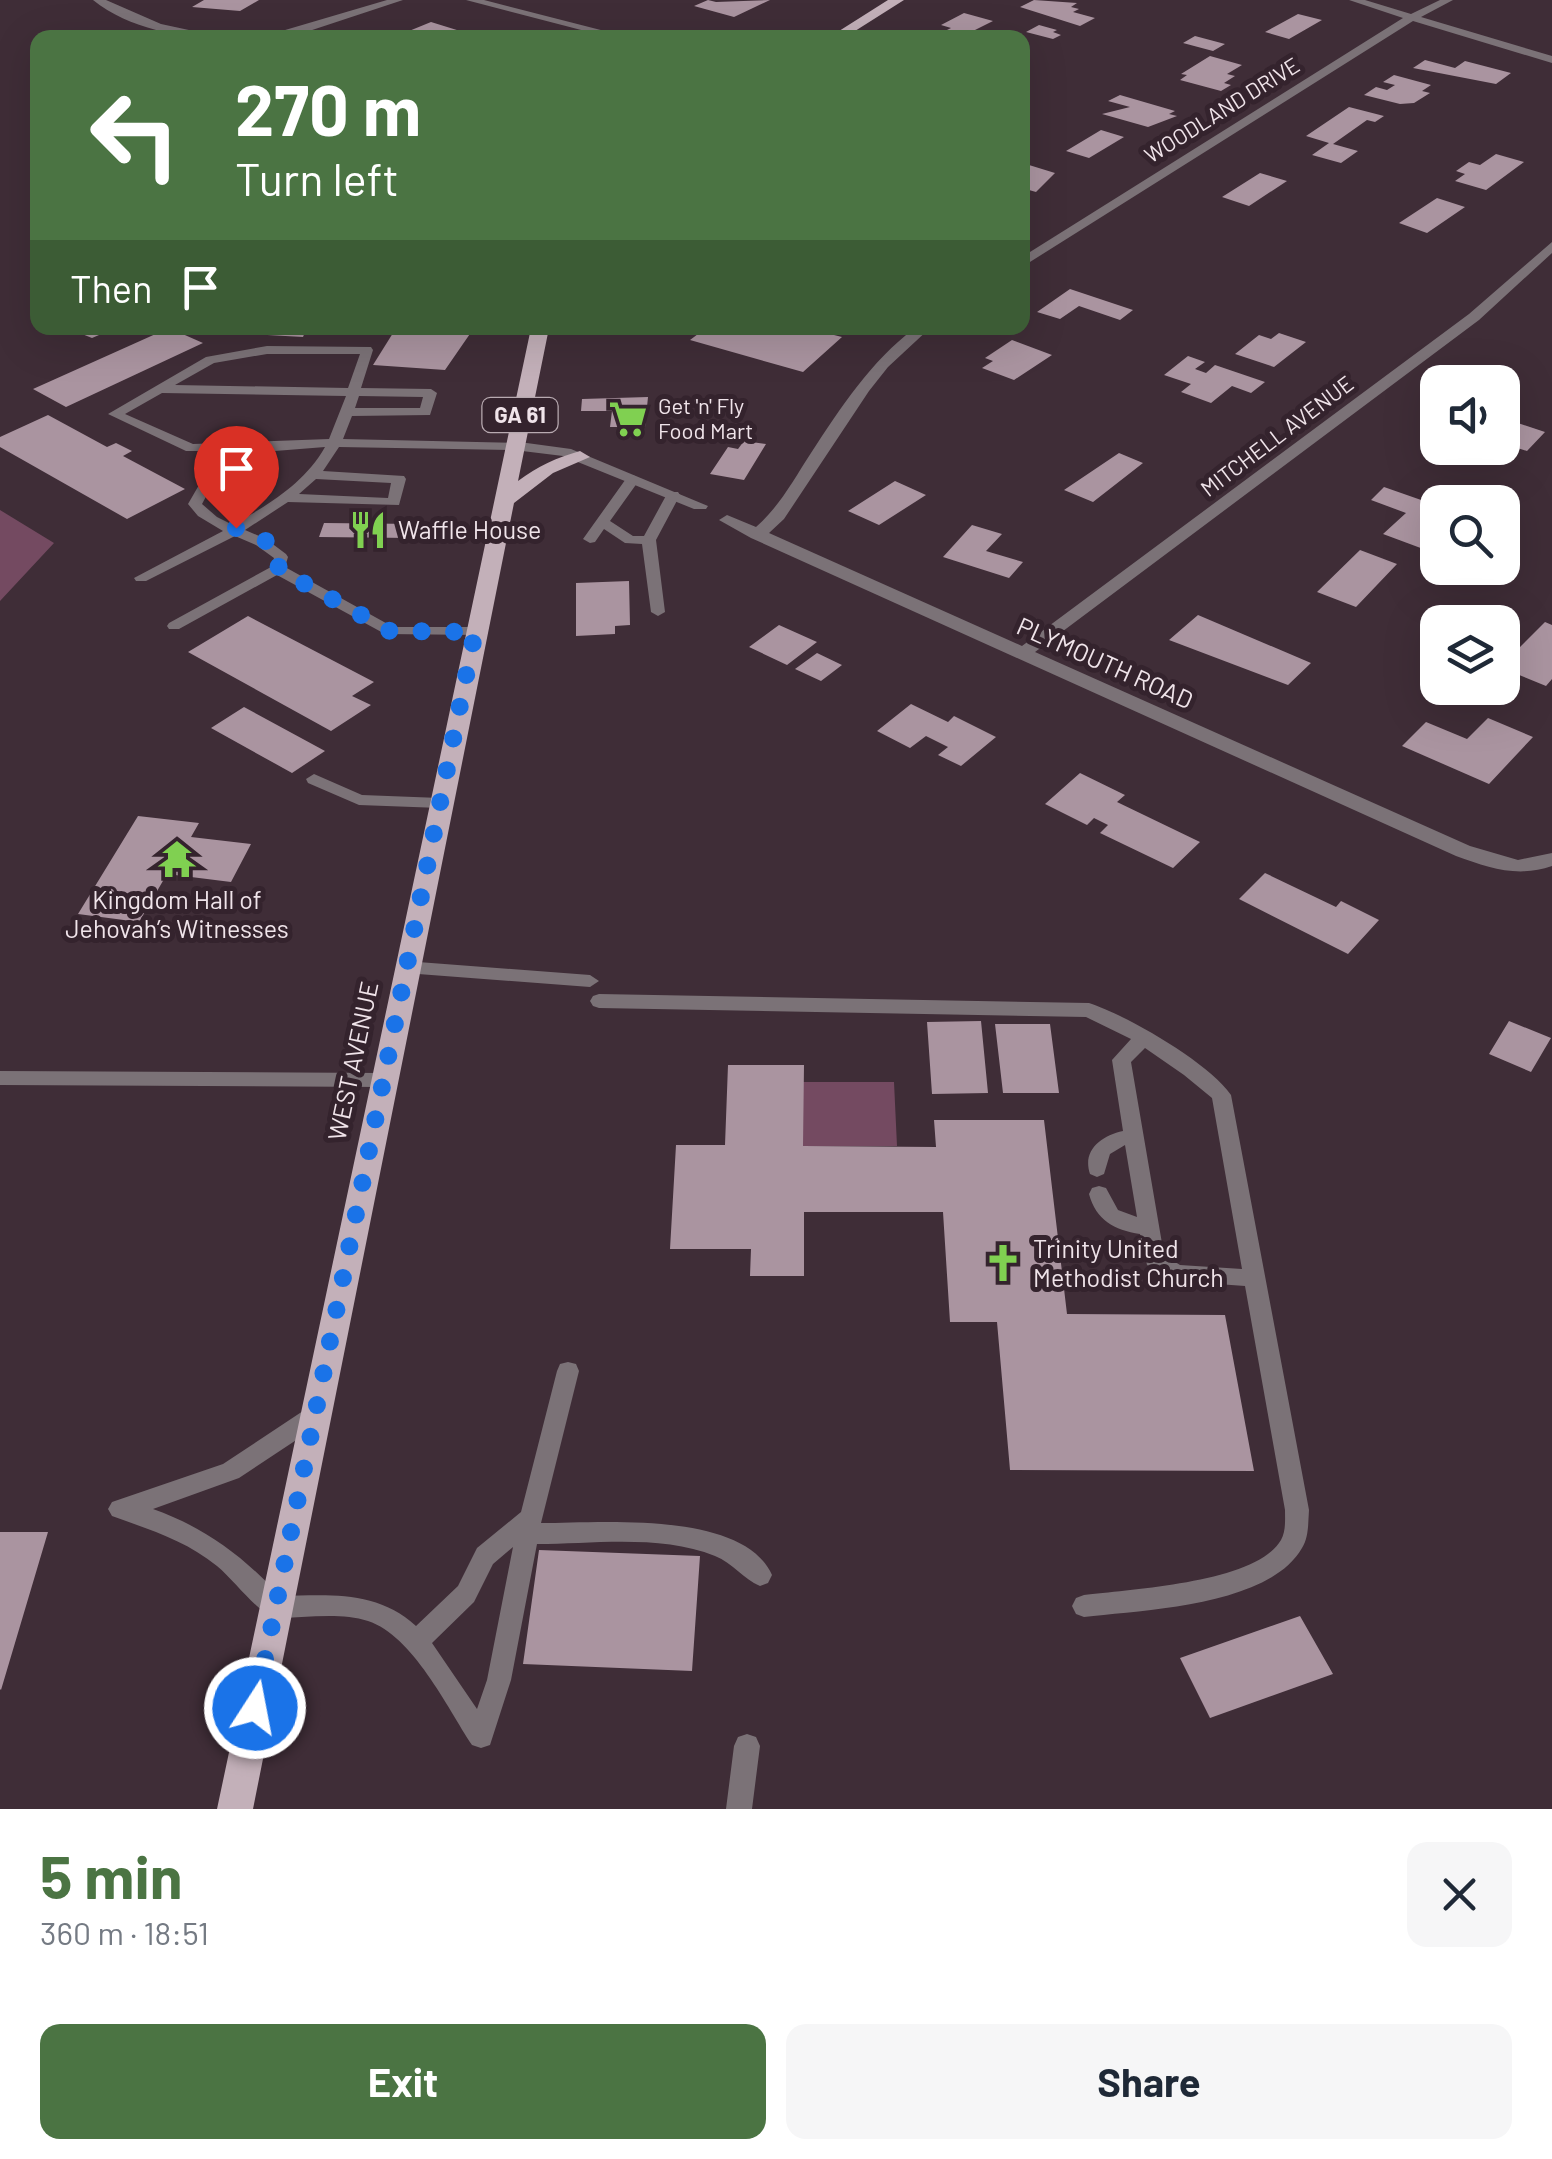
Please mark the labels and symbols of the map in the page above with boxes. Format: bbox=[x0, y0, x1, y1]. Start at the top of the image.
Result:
street label: WOODLAND DRIVE bbox=[1139, 51, 1304, 167]
street label: MITCHELL AVENUE bbox=[1195, 369, 1358, 501]
place label: Get 'n' Fly Food Mart bbox=[658, 392, 753, 443]
road number: GA 61 bbox=[482, 398, 558, 432]
supermarket icon: Get 'n' Fly Food Mart bbox=[607, 398, 649, 440]
pin bbox=[194, 426, 279, 529]
restaurant icon: Waffle House bbox=[347, 509, 389, 551]
place label: Waffle House bbox=[398, 514, 541, 544]
street label: PLYMOUTH ROAD bbox=[1013, 610, 1198, 714]
temple icon: Kingdom Hall of Jehovah’s Witnesses bbox=[156, 838, 198, 880]
place label: Kingdom Hall of Jehovah’s Witnesses bbox=[65, 884, 289, 943]
street label: WEST AVENUE bbox=[321, 979, 384, 1143]
place label: Trinity United Methodist Church bbox=[1033, 1233, 1224, 1292]
church icon: Trinity United Methodist Church bbox=[982, 1242, 1024, 1284]
position arrow bbox=[203, 1656, 307, 1760]

